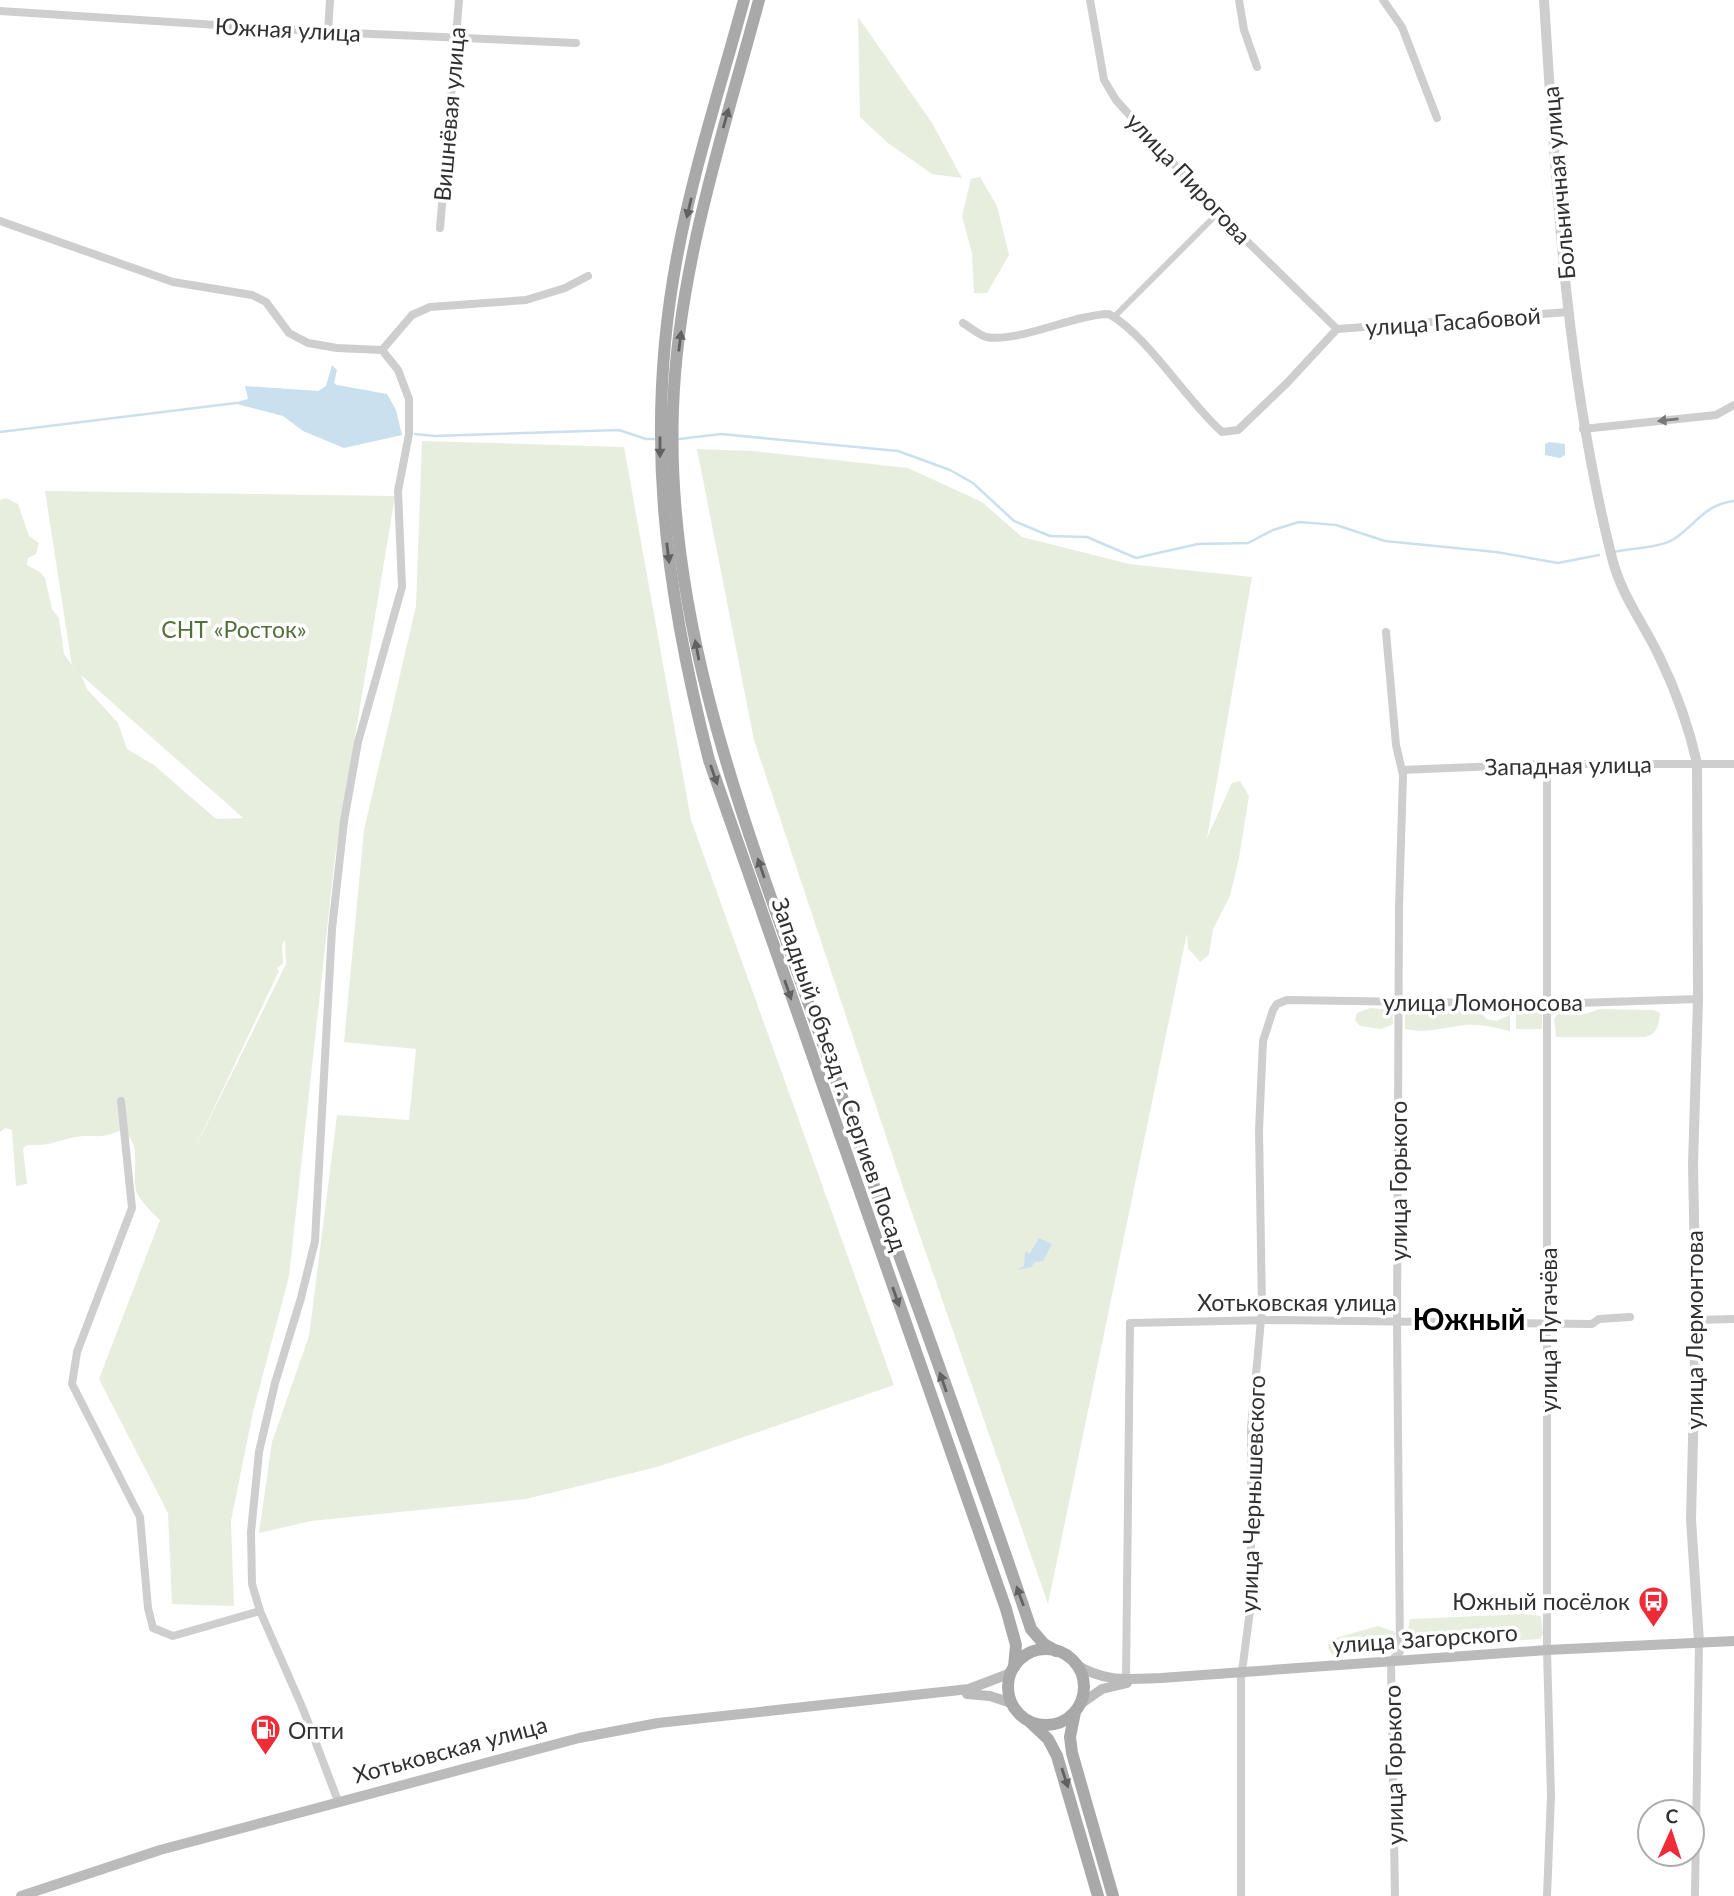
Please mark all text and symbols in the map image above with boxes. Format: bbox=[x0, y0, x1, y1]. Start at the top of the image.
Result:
street label: Южная улица bbox=[214, 11, 362, 47]
street label: Вишнёвая улица bbox=[427, 26, 471, 202]
street label: Больничная улица bbox=[1536, 85, 1580, 281]
street label: улица Пирогова bbox=[1121, 106, 1257, 250]
one-way arrow bbox=[721, 107, 732, 129]
one-way arrow bbox=[683, 197, 694, 219]
street label: улица Гасабовой bbox=[1364, 301, 1542, 341]
one-way arrow bbox=[674, 330, 685, 352]
one-way arrow bbox=[1657, 414, 1679, 425]
one-way arrow bbox=[654, 436, 666, 458]
one-way arrow bbox=[663, 542, 674, 564]
park label: СНТ «Росток» bbox=[161, 615, 307, 643]
one-way arrow bbox=[691, 639, 702, 661]
street label: Западная улица bbox=[1484, 750, 1652, 780]
one-way arrow bbox=[709, 765, 720, 786]
one-way arrow bbox=[755, 857, 766, 878]
street label: Западный объезд г. Сергиев Посад bbox=[766, 894, 914, 1254]
one-way arrow bbox=[782, 980, 793, 1001]
street label: улица Ломоносова bbox=[1383, 988, 1583, 1016]
street label: улица Горького bbox=[1384, 1101, 1412, 1261]
street label: улица Лермонтова bbox=[1680, 1230, 1708, 1430]
street label: улица Пугачёва bbox=[1534, 1248, 1562, 1412]
one-way arrow bbox=[891, 1287, 902, 1308]
street label: Хотьковская улица bbox=[1197, 1288, 1397, 1316]
district label: Южный bbox=[1413, 1300, 1525, 1336]
one-way arrow bbox=[937, 1372, 948, 1393]
street label: улица Чернышевского bbox=[1234, 1375, 1270, 1613]
bus stop icon: Южный посёлок bbox=[1636, 1584, 1670, 1628]
one-way arrow bbox=[1014, 1586, 1025, 1607]
place label: Южный посёлок bbox=[1452, 1587, 1630, 1615]
street label: улица Загорского bbox=[1331, 1618, 1519, 1658]
street label: улица Горького bbox=[1378, 1685, 1408, 1845]
street label: Хотьковская улица bbox=[350, 1710, 550, 1788]
fuel station icon: Опти bbox=[248, 1713, 282, 1757]
place label: Опти bbox=[288, 1716, 344, 1744]
one-way arrow bbox=[1060, 1768, 1071, 1789]
north arrow bbox=[1636, 1798, 1706, 1868]
text: С bbox=[1665, 1804, 1679, 1827]

